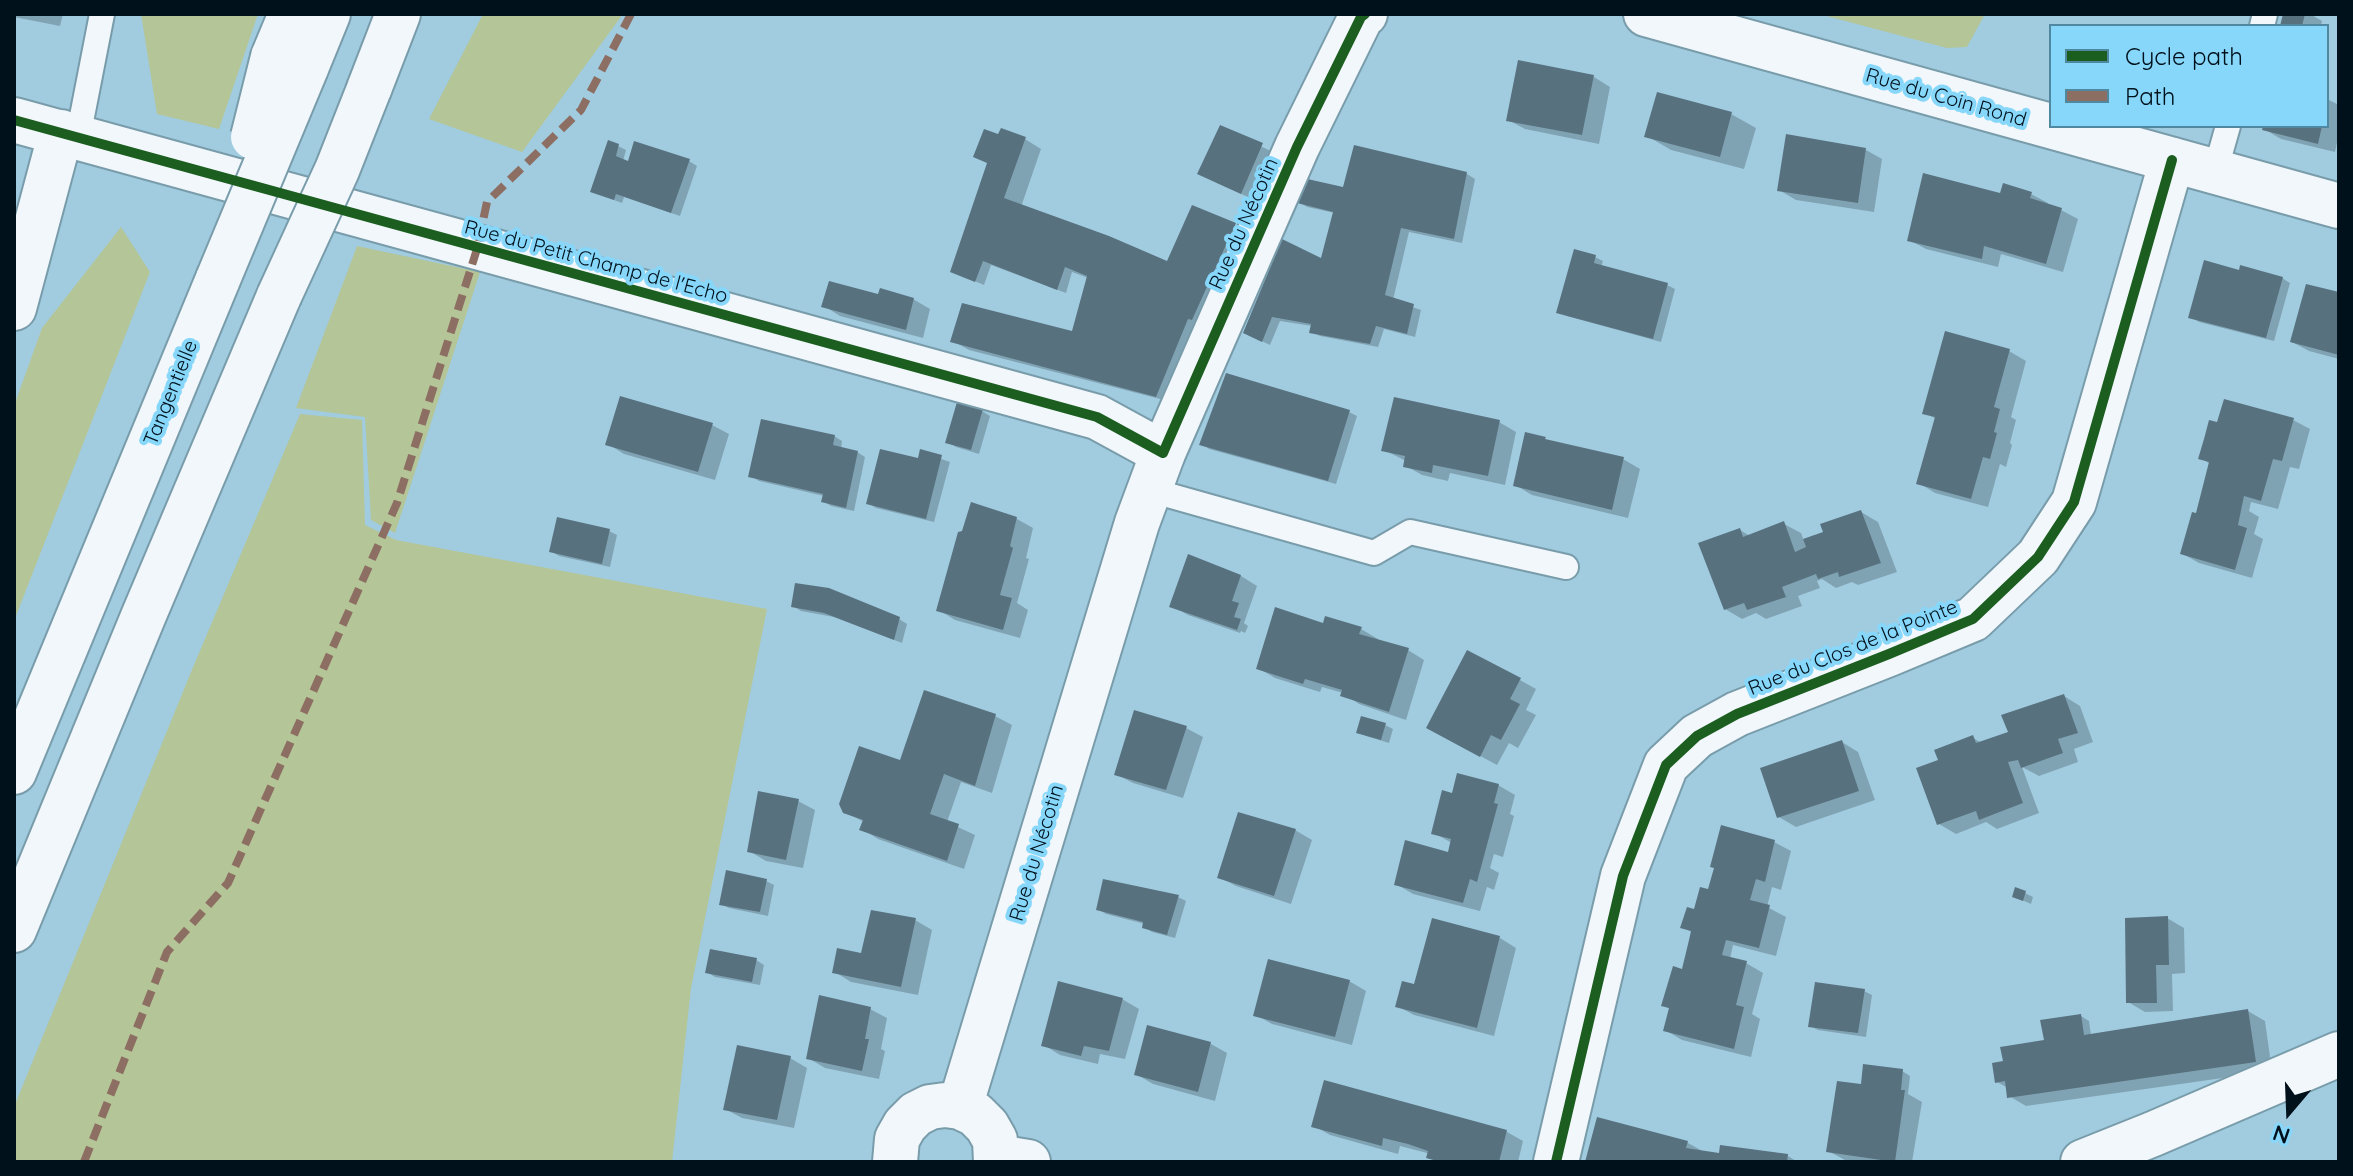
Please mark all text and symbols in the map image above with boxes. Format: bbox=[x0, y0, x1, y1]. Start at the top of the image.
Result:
legend bbox=[2049, 24, 2329, 128]
text: Cycle path bbox=[2125, 41, 2243, 71]
street label: Rue du Coin Rond bbox=[1863, 64, 2029, 132]
text: Path bbox=[2125, 81, 2176, 111]
street label: Rue du Nécotin bbox=[1204, 154, 1284, 294]
street label: Rue du Petit Champ de l'Echo bbox=[462, 215, 730, 309]
street label: Tangentielle bbox=[139, 337, 203, 449]
street label: Rue du Clos de la Pointe bbox=[1745, 595, 1961, 701]
street label: Rue du Nécotin bbox=[1005, 782, 1069, 924]
north arrow bbox=[2249, 1072, 2329, 1152]
text: N bbox=[2269, 1119, 2293, 1151]

